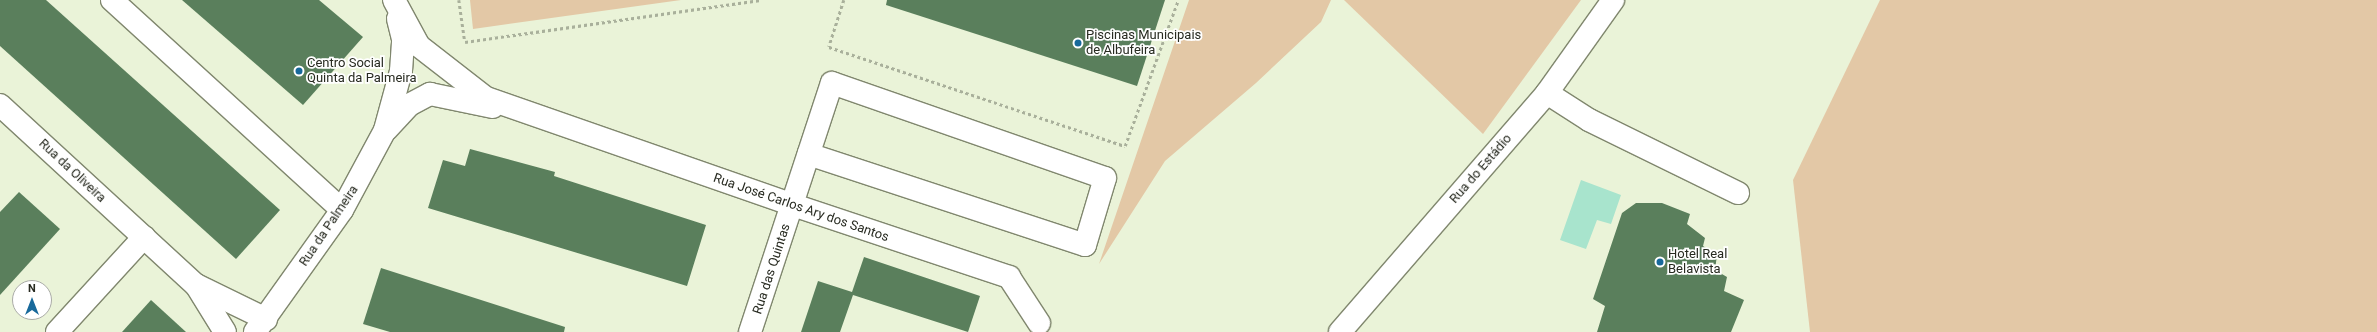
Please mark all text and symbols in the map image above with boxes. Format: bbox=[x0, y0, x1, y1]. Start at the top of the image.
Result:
place label: Piscinas Municipais de Albufeira bbox=[1086, 28, 1201, 59]
marker: Piscinas Municipais de Albufeira bbox=[1073, 38, 1083, 48]
place label: Centro Social Quinta da Palmeira bbox=[307, 56, 417, 87]
marker: Centro Social Quinta da Palmeira bbox=[294, 66, 304, 76]
street label: Rua do Estádio bbox=[1447, 131, 1515, 207]
street label: Rua da Oliveira bbox=[35, 136, 109, 206]
street label: Rua José Carlos Ary dos Santos bbox=[711, 171, 891, 245]
street label: Rua da Palmeira bbox=[296, 183, 362, 269]
street label: Rua das Quintas bbox=[750, 222, 794, 316]
place label: Hotel Real Belavista bbox=[1668, 247, 1727, 278]
marker: Hotel Real Belavista bbox=[1655, 257, 1665, 267]
north arrow bbox=[12, 280, 52, 320]
text: N bbox=[28, 282, 36, 295]

